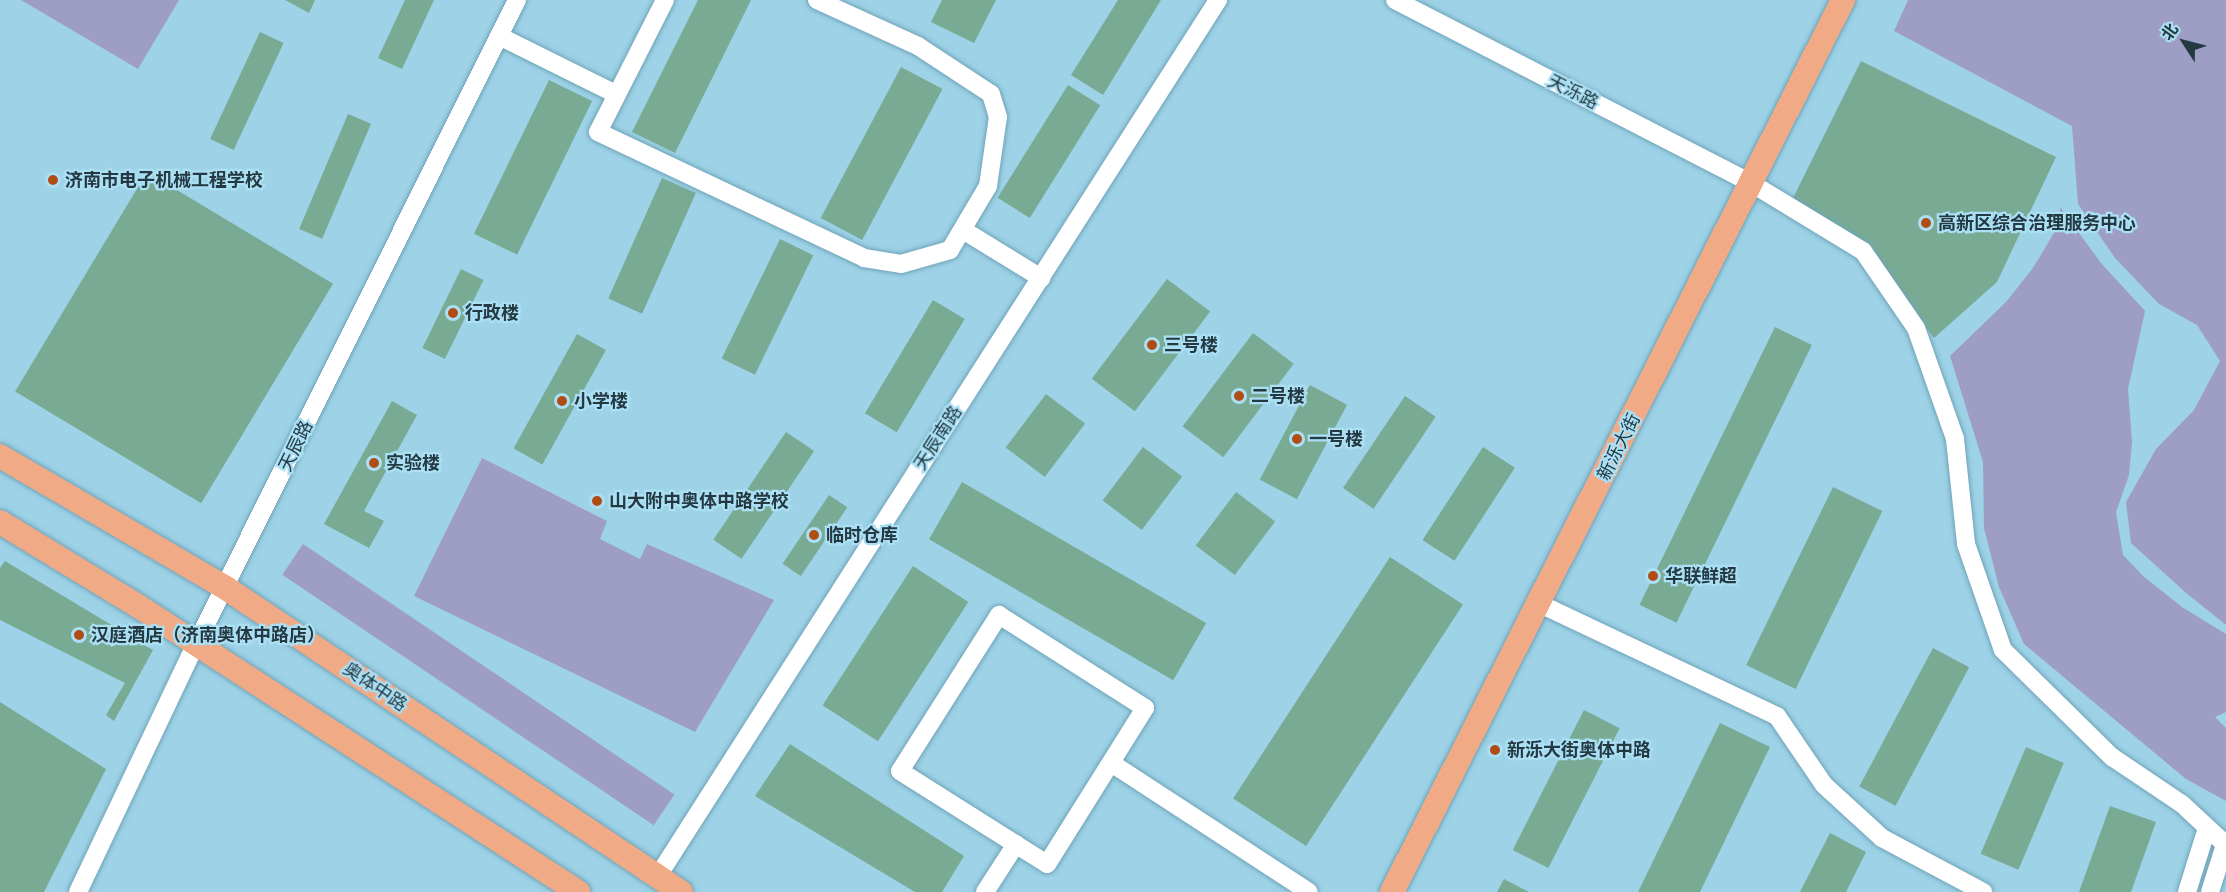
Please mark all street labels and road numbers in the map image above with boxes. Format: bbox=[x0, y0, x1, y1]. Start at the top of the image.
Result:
street label: 天泺路 bbox=[1544, 70, 1602, 114]
street label: 天辰南路 bbox=[909, 402, 967, 474]
street label: 新泺大街 bbox=[1593, 410, 1645, 484]
street label: 天辰路 bbox=[274, 417, 318, 475]
street label: 奥体中路 bbox=[339, 658, 411, 716]

